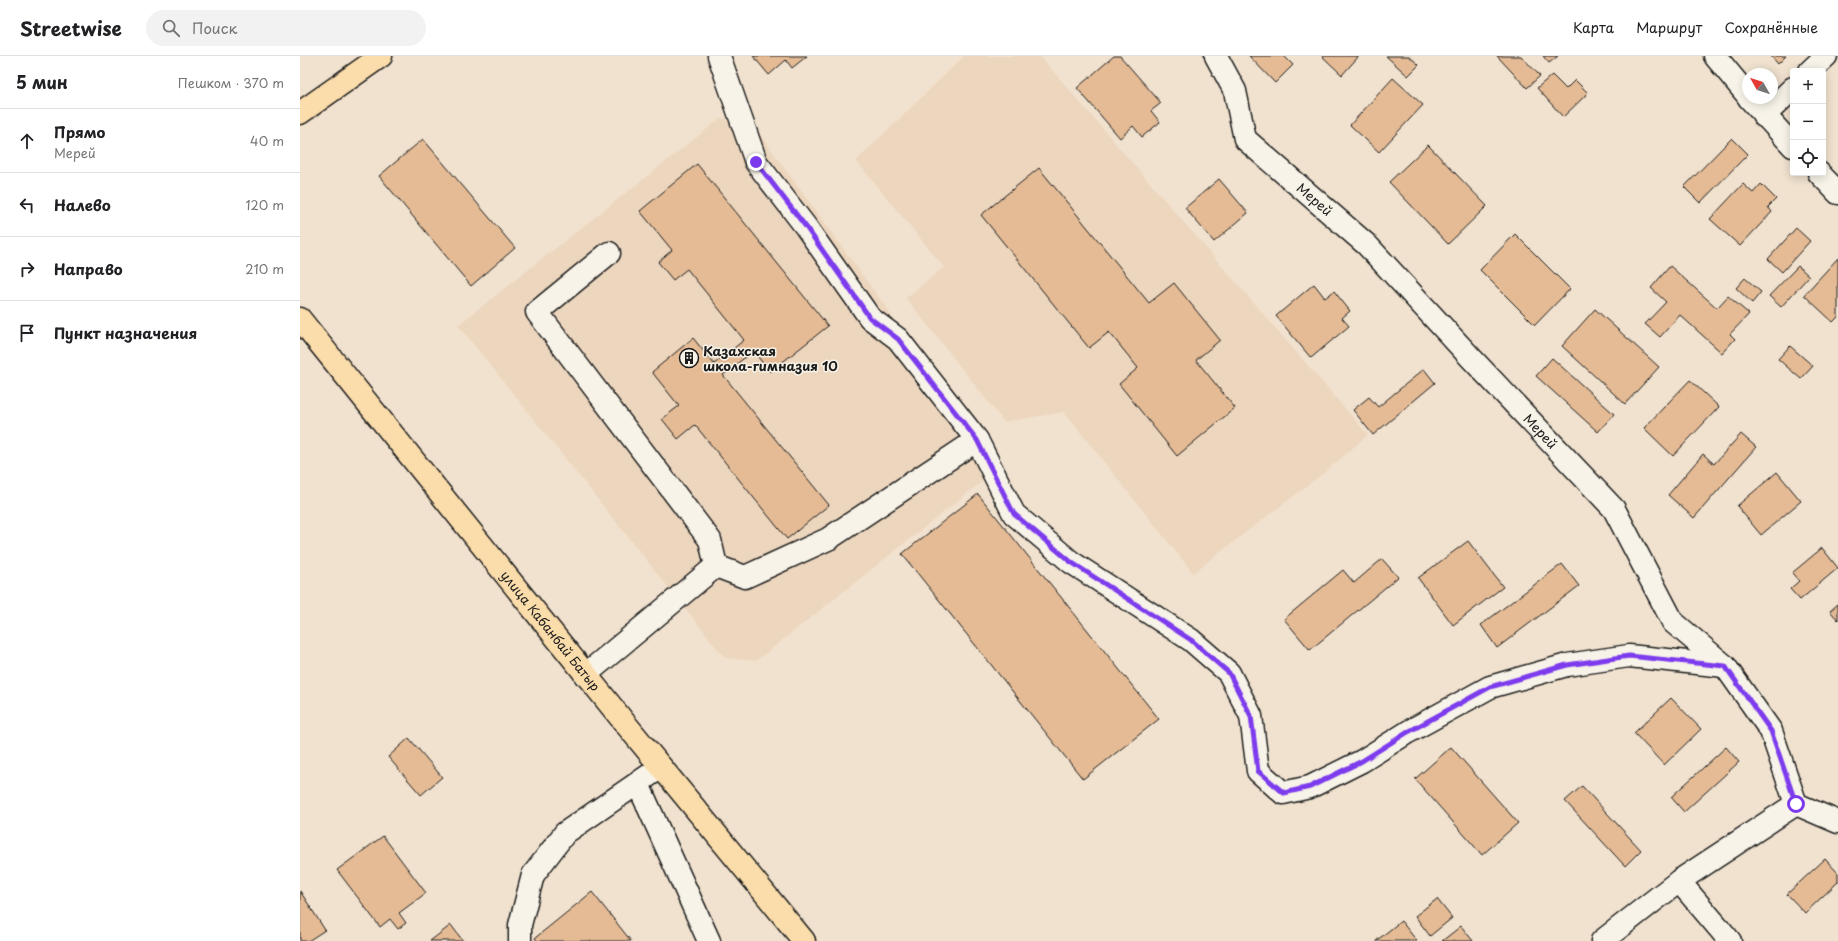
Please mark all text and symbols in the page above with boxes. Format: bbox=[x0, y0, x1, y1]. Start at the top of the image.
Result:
search box bbox=[146, 10, 426, 46]
text: Streetwise bbox=[20, 14, 122, 42]
text: Поиск bbox=[192, 16, 237, 39]
icon: search bbox=[160, 17, 182, 39]
text: Карта bbox=[1573, 17, 1614, 38]
text: Маршрут bbox=[1636, 17, 1702, 38]
text: Сохранённые bbox=[1724, 17, 1818, 38]
north arrow bbox=[1742, 68, 1778, 104]
map controls bbox=[1790, 68, 1826, 176]
button: + bbox=[1790, 68, 1826, 104]
text: 5 мин bbox=[16, 69, 68, 95]
text: Пешком · 370 m bbox=[178, 73, 284, 92]
button: − bbox=[1790, 104, 1826, 140]
text: Прямо bbox=[54, 120, 105, 143]
icon: ahead bbox=[16, 130, 38, 152]
text: 40 m bbox=[250, 131, 284, 150]
button: locate bbox=[1790, 140, 1826, 176]
text: Мерей bbox=[54, 143, 96, 162]
route end bbox=[747, 153, 765, 171]
street label: Мерей bbox=[1293, 178, 1337, 220]
text: Налево bbox=[54, 193, 111, 216]
icon: left bbox=[16, 194, 38, 216]
text: 120 m bbox=[245, 195, 284, 214]
text: Направо bbox=[54, 257, 123, 280]
icon: right bbox=[16, 258, 38, 280]
text: 210 m bbox=[245, 259, 284, 278]
text: Пункт назначения bbox=[54, 321, 197, 344]
icon: arrive bbox=[16, 322, 38, 344]
place label: Казахская школа-гимназия 10 bbox=[703, 341, 838, 375]
building icon: Казахская школа-гимназия 10 bbox=[678, 347, 700, 369]
street label: Мерей bbox=[1520, 409, 1562, 453]
street label: улица Кабанбай Батыр bbox=[497, 566, 605, 695]
route start bbox=[1787, 795, 1805, 813]

